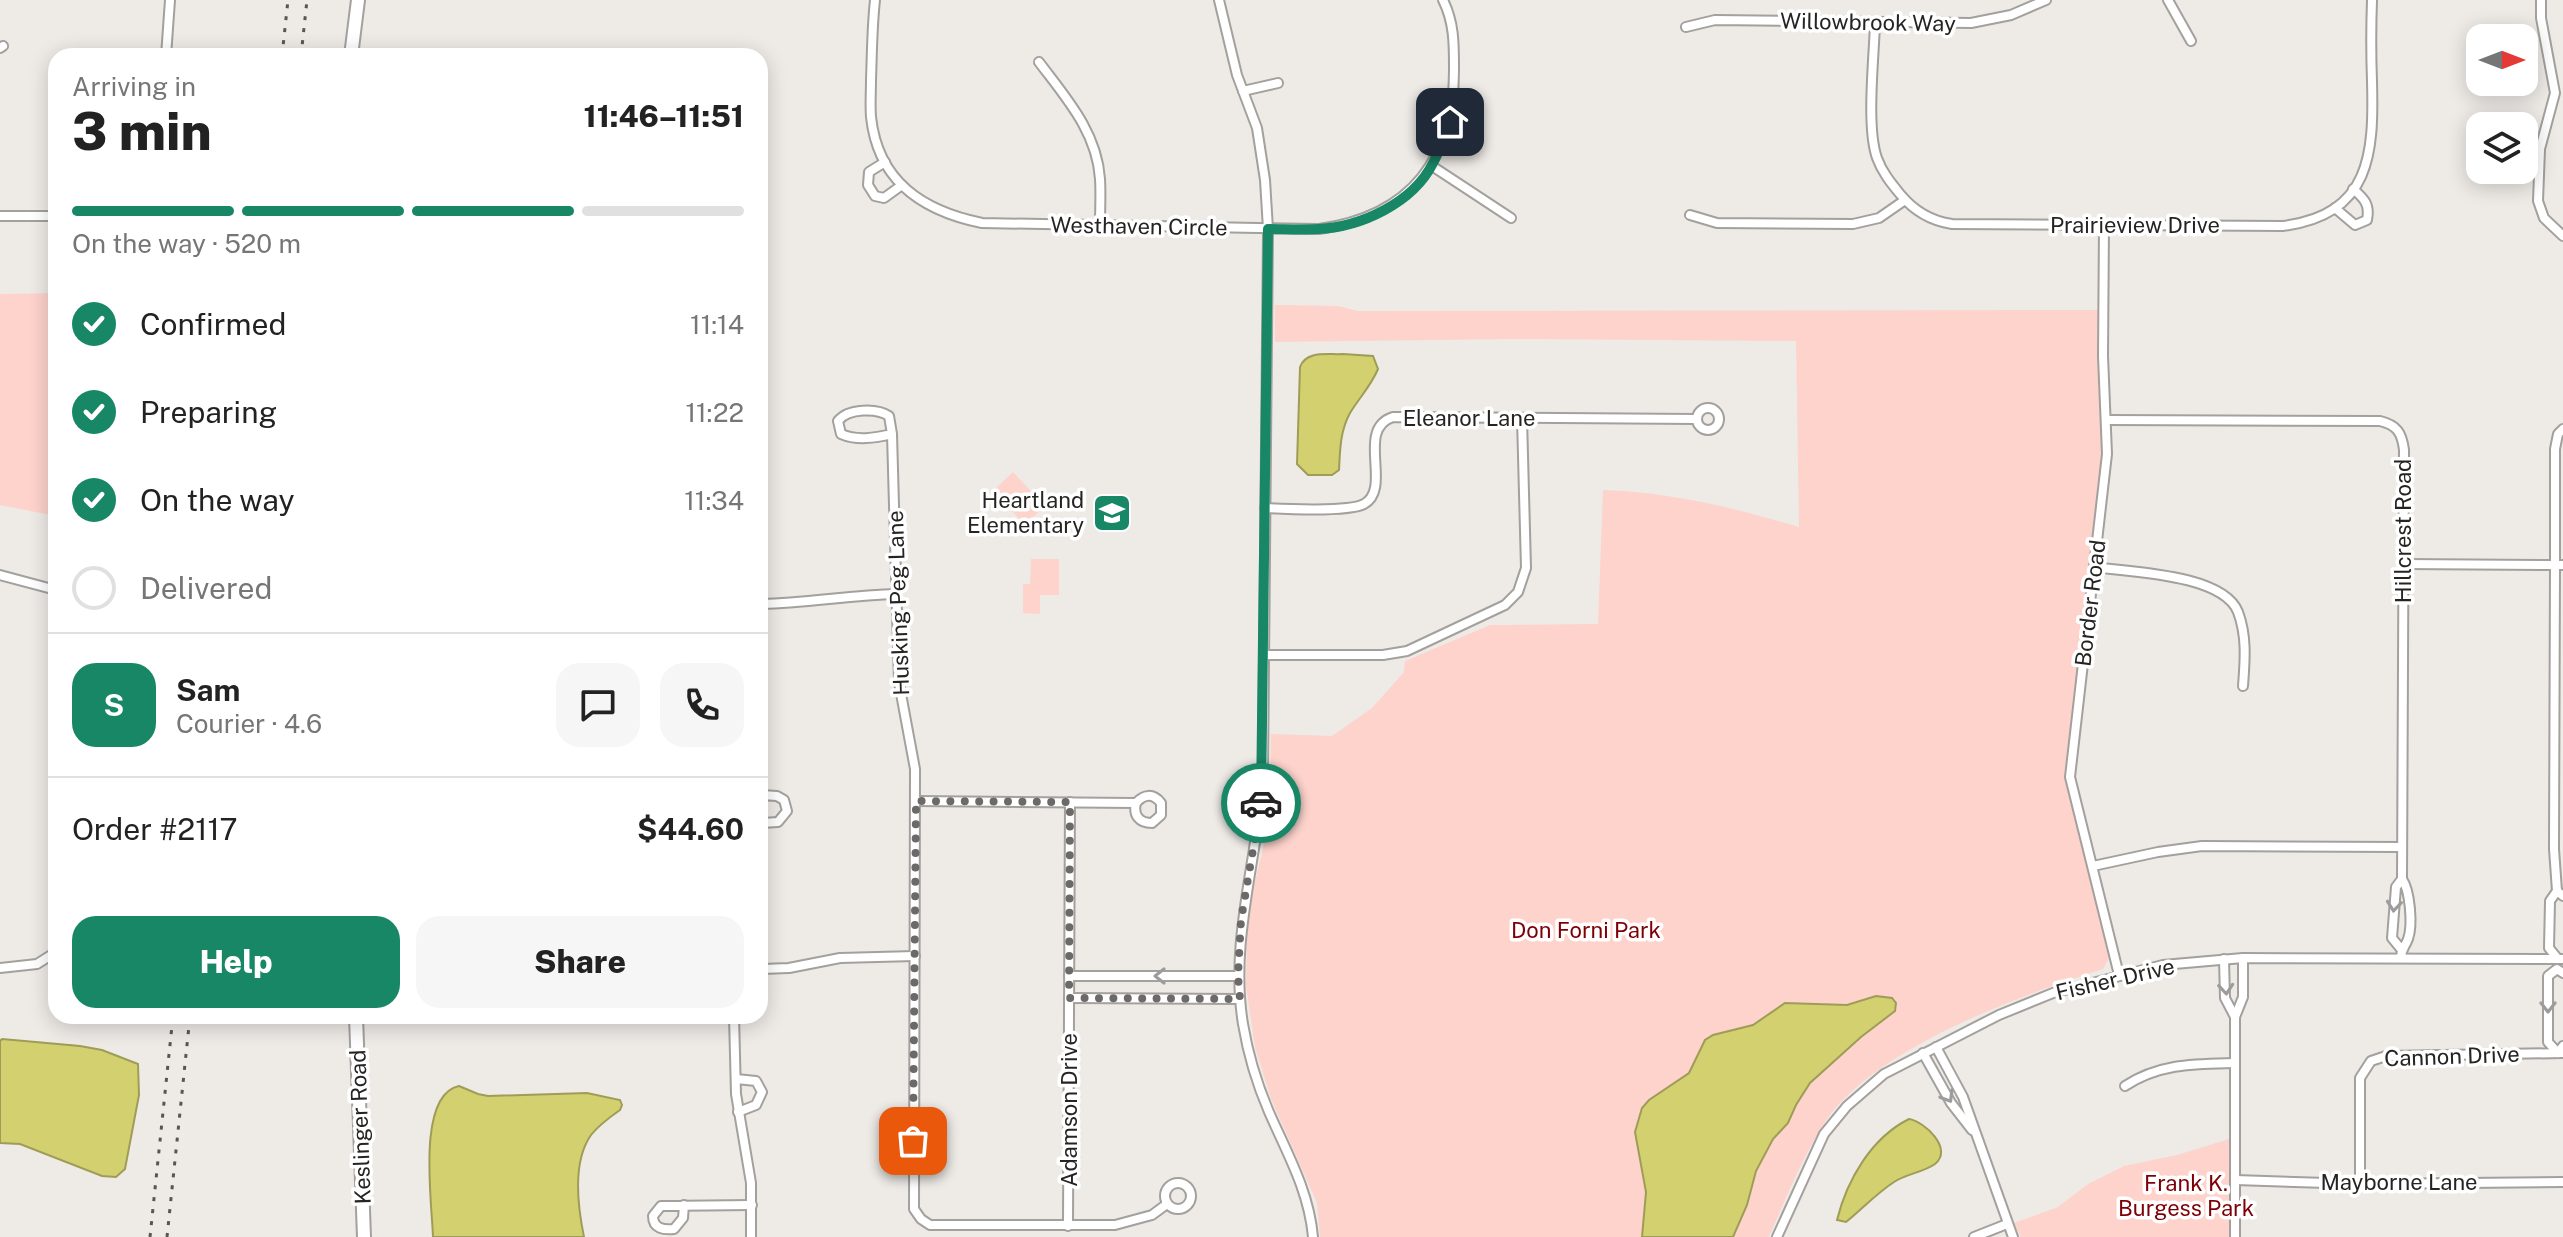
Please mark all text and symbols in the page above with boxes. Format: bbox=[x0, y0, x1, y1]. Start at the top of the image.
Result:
street label: Willowbrook Way bbox=[1780, 7, 1956, 37]
north arrow bbox=[2466, 24, 2538, 96]
map controls bbox=[2466, 24, 2538, 184]
text: Arriving in bbox=[72, 71, 196, 102]
pin bbox=[1416, 88, 1484, 156]
text: 11:46–11:51 bbox=[584, 98, 744, 134]
icon: home bbox=[1428, 100, 1472, 144]
text: 3 min bbox=[72, 101, 212, 162]
button: layers bbox=[2466, 112, 2538, 184]
street label: Westhaven Circle bbox=[1050, 211, 1228, 241]
street label: Prairieview Drive bbox=[2050, 212, 2220, 238]
text: On the way · 520 m bbox=[72, 228, 301, 259]
icon: check bbox=[72, 302, 116, 346]
text: Confirmed bbox=[140, 306, 286, 342]
text: 11:14 bbox=[690, 309, 744, 340]
icon: check bbox=[72, 390, 116, 434]
text: Preparing bbox=[140, 394, 277, 430]
text: 11:22 bbox=[685, 397, 744, 428]
street label: Eleanor Lane bbox=[1403, 405, 1535, 431]
street label: Hillcrest Road bbox=[2390, 459, 2416, 603]
icon: check bbox=[72, 478, 116, 522]
text: On the way bbox=[140, 482, 294, 518]
text: 11:34 bbox=[684, 485, 744, 516]
place label: Heartland Elementary bbox=[967, 487, 1084, 538]
school or university icon: Heartland Elementary bbox=[1091, 492, 1133, 534]
street label: Husking Peg Lane bbox=[882, 510, 914, 696]
street label: Border Road bbox=[2069, 538, 2111, 668]
text: Delivered bbox=[140, 570, 272, 606]
button: chat bbox=[556, 663, 640, 747]
button: phone bbox=[660, 663, 744, 747]
text: Sam bbox=[176, 672, 240, 708]
text: S bbox=[104, 687, 124, 723]
text: Courier · 4.6 bbox=[176, 708, 322, 739]
courier bbox=[1221, 763, 1301, 843]
icon: car bbox=[1239, 781, 1283, 825]
text: Order #2117 bbox=[72, 811, 238, 847]
text: $44.60 bbox=[637, 811, 744, 847]
one-way arrow bbox=[2385, 900, 2402, 913]
button: Help bbox=[72, 916, 400, 1008]
button: Share bbox=[416, 916, 744, 1008]
park label: Don Forni Park bbox=[1511, 917, 1661, 943]
street label: Fisher Drive bbox=[2053, 953, 2177, 1005]
one-way arrow bbox=[1153, 967, 1166, 985]
one-way arrow bbox=[2217, 983, 2234, 996]
one-way arrow bbox=[2539, 1001, 2557, 1014]
street label: Adamson Drive bbox=[1056, 1033, 1082, 1187]
street label: Cannon Drive bbox=[2384, 1041, 2520, 1071]
street label: Keslinger Road bbox=[344, 1049, 376, 1205]
one-way arrow bbox=[1938, 1088, 1954, 1103]
pin bbox=[879, 1107, 947, 1175]
icon: bag bbox=[891, 1119, 935, 1163]
street label: Mayborne Lane bbox=[2320, 1169, 2478, 1195]
park label: Frank K. Burgess Park bbox=[2118, 1170, 2254, 1221]

